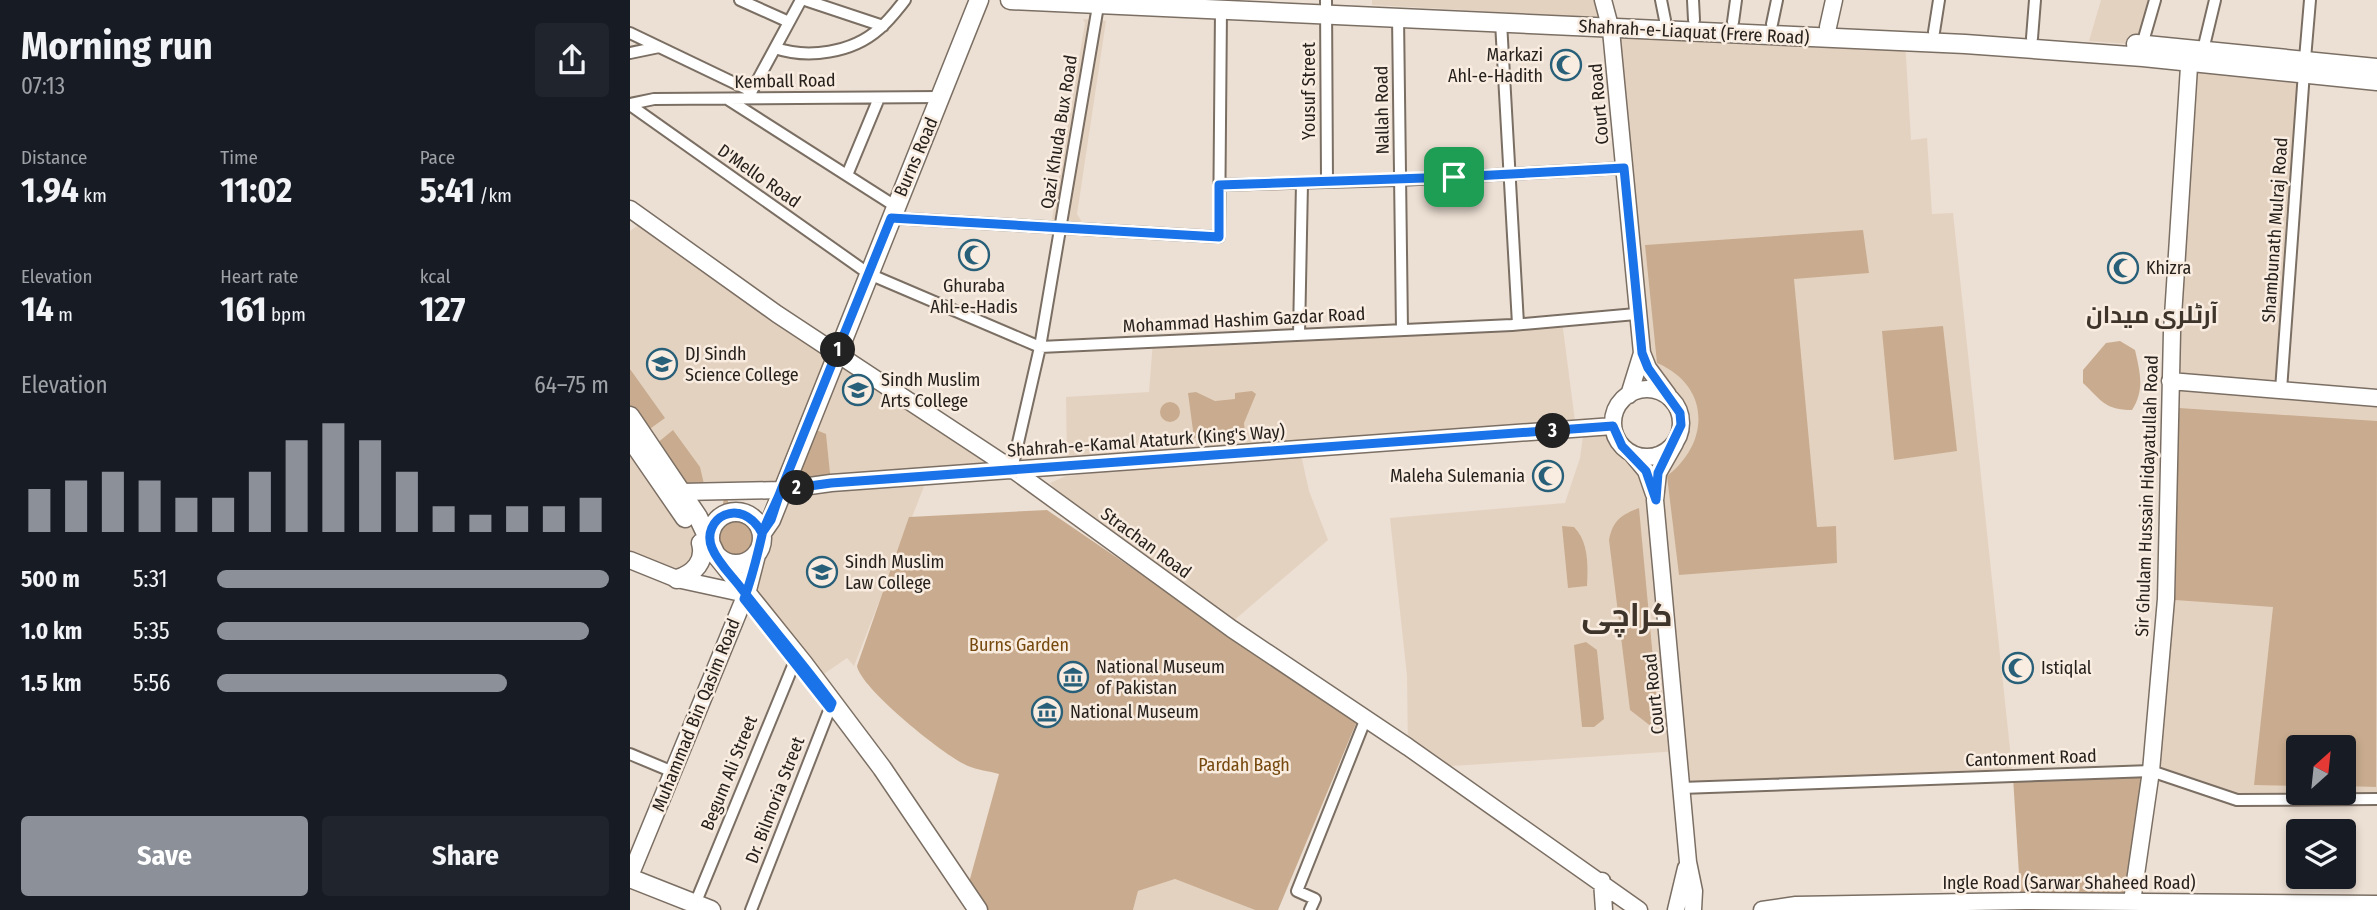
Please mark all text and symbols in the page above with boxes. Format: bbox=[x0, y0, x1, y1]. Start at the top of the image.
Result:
street label: Shahrah-e-Liaquat (Frere Road) bbox=[1578, 15, 1810, 49]
text: Morning run bbox=[21, 23, 213, 69]
button: share bbox=[535, 23, 609, 97]
street label: Yousuf Street bbox=[1298, 42, 1320, 140]
place label: Markazi Ahl-e-Hadith bbox=[1448, 44, 1543, 87]
mosque icon: Markazi Ahl-e-Hadith bbox=[1549, 48, 1583, 82]
street label: Qazi Khuda Bux Road bbox=[1036, 53, 1082, 211]
street label: Court Road bbox=[1584, 63, 1614, 145]
street label: Nallah Road bbox=[1370, 65, 1394, 155]
street label: Kemball Road bbox=[734, 69, 836, 93]
text: 07:13 bbox=[21, 72, 65, 100]
street label: Burns Road bbox=[889, 114, 943, 200]
street label: Shambunath Mulraj Road bbox=[2258, 137, 2292, 323]
street label: D'Mello Road bbox=[713, 139, 805, 213]
text: Distance bbox=[21, 146, 88, 169]
text: Time bbox=[220, 146, 258, 169]
text: Pace bbox=[420, 146, 455, 169]
pin bbox=[1424, 147, 1484, 207]
icon: arrive bbox=[1435, 158, 1473, 196]
text: 1.94 bbox=[21, 169, 79, 211]
text: 11:02 bbox=[220, 169, 292, 211]
text: 5:41 bbox=[420, 169, 475, 211]
text: km bbox=[79, 184, 107, 207]
text: /km bbox=[475, 184, 512, 207]
mosque icon: Ghuraba Ahl-e-Hadis bbox=[957, 238, 991, 272]
mosque icon: Khizra bbox=[2106, 251, 2140, 285]
place label: Khizra bbox=[2146, 257, 2191, 279]
text: Elevation bbox=[21, 265, 93, 288]
text: Heart rate bbox=[220, 265, 298, 288]
text: kcal bbox=[420, 265, 450, 288]
place label: Ghuraba Ahl-e-Hadis bbox=[930, 275, 1018, 318]
text: 14 bbox=[21, 288, 54, 330]
text: 161 bbox=[220, 288, 266, 330]
text: 127 bbox=[420, 288, 465, 330]
district label: آرٹلری میدان bbox=[2086, 301, 2219, 329]
text: m bbox=[54, 303, 73, 326]
text: bpm bbox=[266, 303, 306, 326]
street label: Mohammad Hashim Gazdar Road bbox=[1122, 303, 1366, 337]
pin: 1 bbox=[820, 332, 856, 368]
text: 1 bbox=[833, 338, 842, 361]
place label: DJ Sindh Science College bbox=[685, 343, 799, 386]
school or university icon: DJ Sindh Science College bbox=[645, 347, 679, 381]
street label: Sir Ghulam Hussain Hidayatullah Road bbox=[2131, 355, 2163, 637]
place label: Sindh Muslim Arts College bbox=[881, 369, 980, 412]
text: Elevation bbox=[21, 371, 108, 399]
text: 64–75 m bbox=[534, 371, 609, 399]
school or university icon: Sindh Muslim Arts College bbox=[841, 373, 875, 407]
pin: 3 bbox=[1536, 414, 1570, 448]
text: 3 bbox=[1548, 419, 1557, 442]
street label: Shahrah-e-Kamal Ataturk (King's Way) bbox=[1006, 420, 1286, 462]
mosque icon: Maleha Sulemania bbox=[1531, 459, 1565, 493]
place label: Maleha Sulemania bbox=[1390, 465, 1525, 487]
pin: 2 bbox=[780, 470, 814, 505]
text: 2 bbox=[792, 476, 801, 499]
street label: Strachan Road bbox=[1096, 503, 1196, 583]
place label: Sindh Muslim Law College bbox=[845, 551, 944, 594]
school or university icon: Sindh Muslim Law College bbox=[805, 555, 839, 589]
text: 500 m bbox=[21, 565, 80, 593]
text: 5:31 bbox=[133, 565, 167, 593]
district label: کراچی bbox=[1581, 596, 1673, 638]
street label: Muhammad Bin Qasim Road bbox=[647, 615, 745, 815]
text: 1.0 km bbox=[21, 617, 82, 645]
text: 5:35 bbox=[133, 617, 170, 645]
park label: Burns Garden bbox=[969, 634, 1069, 656]
mosque icon: Istiqlal bbox=[2001, 651, 2035, 685]
street label: Court Road bbox=[1639, 652, 1669, 736]
place label: National Museum of Pakistan bbox=[1096, 656, 1225, 699]
place label: Istiqlal bbox=[2041, 657, 2092, 679]
museum icon: National Museum of Pakistan bbox=[1056, 660, 1090, 694]
text: 1.5 km bbox=[21, 669, 82, 697]
text: 5:56 bbox=[133, 669, 171, 697]
museum icon: National Museum bbox=[1030, 695, 1064, 729]
place label: National Museum bbox=[1070, 701, 1199, 723]
street label: Begum Ali Street bbox=[696, 712, 762, 834]
street label: Dr. Bilmoria Street bbox=[741, 733, 809, 866]
north arrow bbox=[2286, 735, 2356, 805]
map controls bbox=[2286, 735, 2356, 889]
street label: Cantonment Road bbox=[1965, 745, 2097, 771]
park label: Pardah Bagh bbox=[1198, 754, 1290, 776]
button: Save bbox=[21, 816, 308, 896]
button: Share bbox=[322, 816, 609, 896]
button: layers bbox=[2286, 819, 2356, 889]
street label: Ingle Road (Sarwar Shaheed Road) bbox=[1942, 872, 2196, 894]

